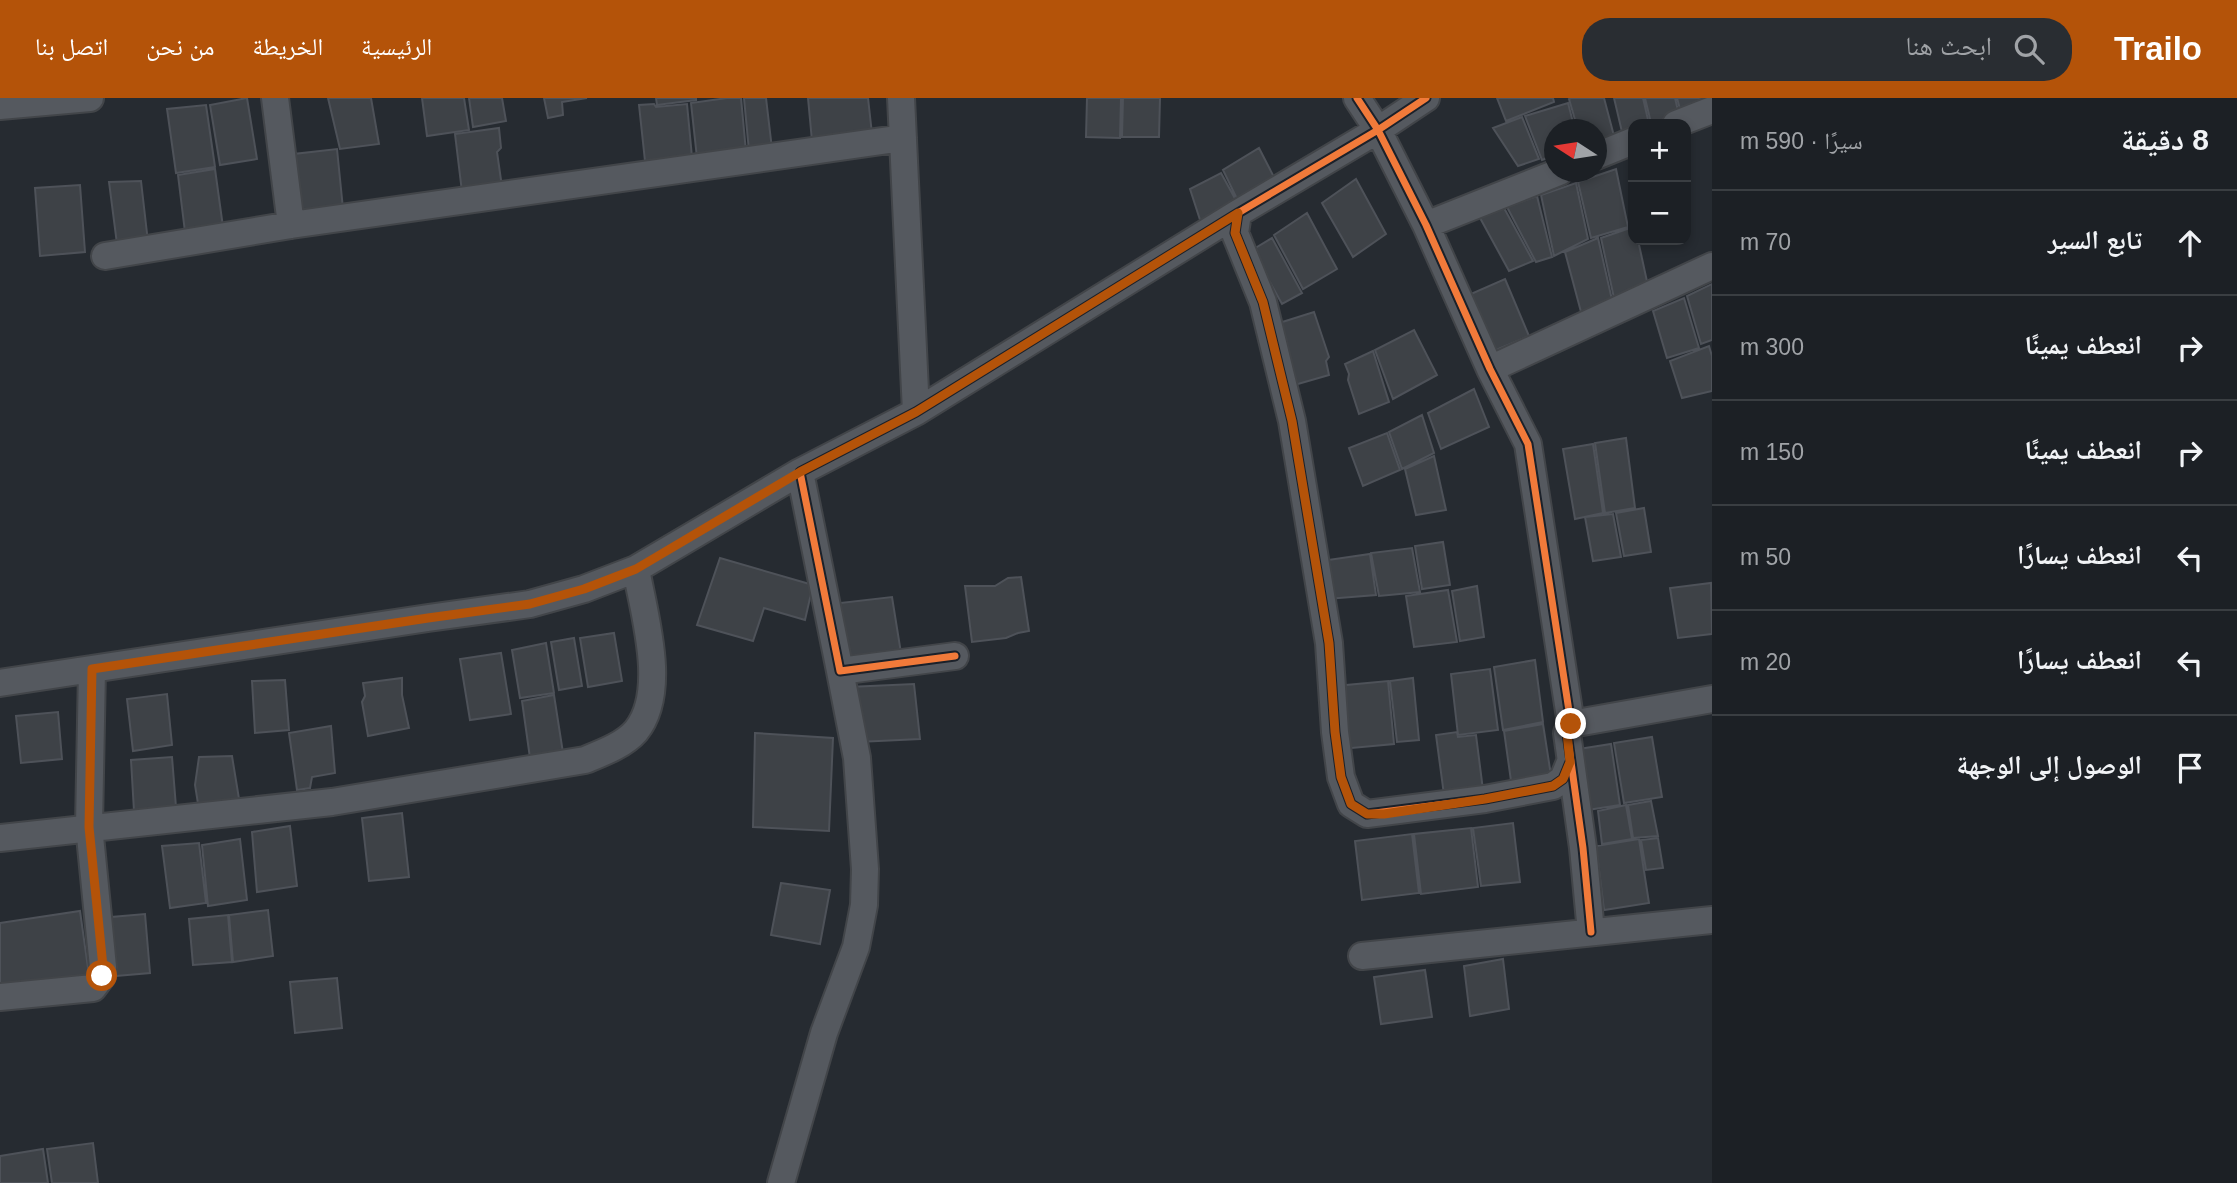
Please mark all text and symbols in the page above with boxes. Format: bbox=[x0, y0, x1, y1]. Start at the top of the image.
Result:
search box bbox=[1582, 18, 2072, 81]
icon: search bbox=[2010, 30, 2048, 68]
text: Trailo bbox=[2114, 30, 2202, 67]
text: ابحث هنا bbox=[1905, 31, 1992, 61]
text: اتصل بنا bbox=[35, 33, 108, 60]
text: من نحن bbox=[146, 33, 214, 60]
text: الخريطة bbox=[252, 33, 323, 60]
text: الرئيسية bbox=[361, 33, 432, 60]
north arrow bbox=[1544, 119, 1607, 182]
map controls bbox=[1628, 119, 1691, 245]
button: + bbox=[1628, 119, 1691, 182]
text: 8 دقيقة bbox=[2121, 123, 2209, 156]
text: سيرًا · 590 m bbox=[1740, 128, 1863, 154]
button: − bbox=[1628, 182, 1691, 245]
icon: ahead bbox=[2171, 224, 2209, 262]
text: تابع السير bbox=[2048, 225, 2142, 255]
text: 70 m bbox=[1740, 229, 1791, 255]
icon: right bbox=[2171, 329, 2209, 367]
text: انعطف يمينًا bbox=[2025, 330, 2142, 360]
text: 300 m bbox=[1740, 334, 1804, 360]
icon: right bbox=[2171, 434, 2209, 472]
text: انعطف يمينًا bbox=[2025, 435, 2142, 465]
text: 150 m bbox=[1740, 439, 1804, 465]
icon: left bbox=[2171, 539, 2209, 577]
text: انعطف يسارًا bbox=[2017, 540, 2142, 570]
text: 50 m bbox=[1740, 544, 1791, 570]
icon: left bbox=[2171, 644, 2209, 682]
text: انعطف يسارًا bbox=[2017, 645, 2142, 675]
text: 20 m bbox=[1740, 649, 1791, 675]
route end bbox=[1555, 708, 1586, 739]
icon: arrive bbox=[2171, 749, 2209, 787]
text: الوصول إلى الوجهة bbox=[1957, 750, 2142, 780]
route start bbox=[86, 960, 117, 991]

